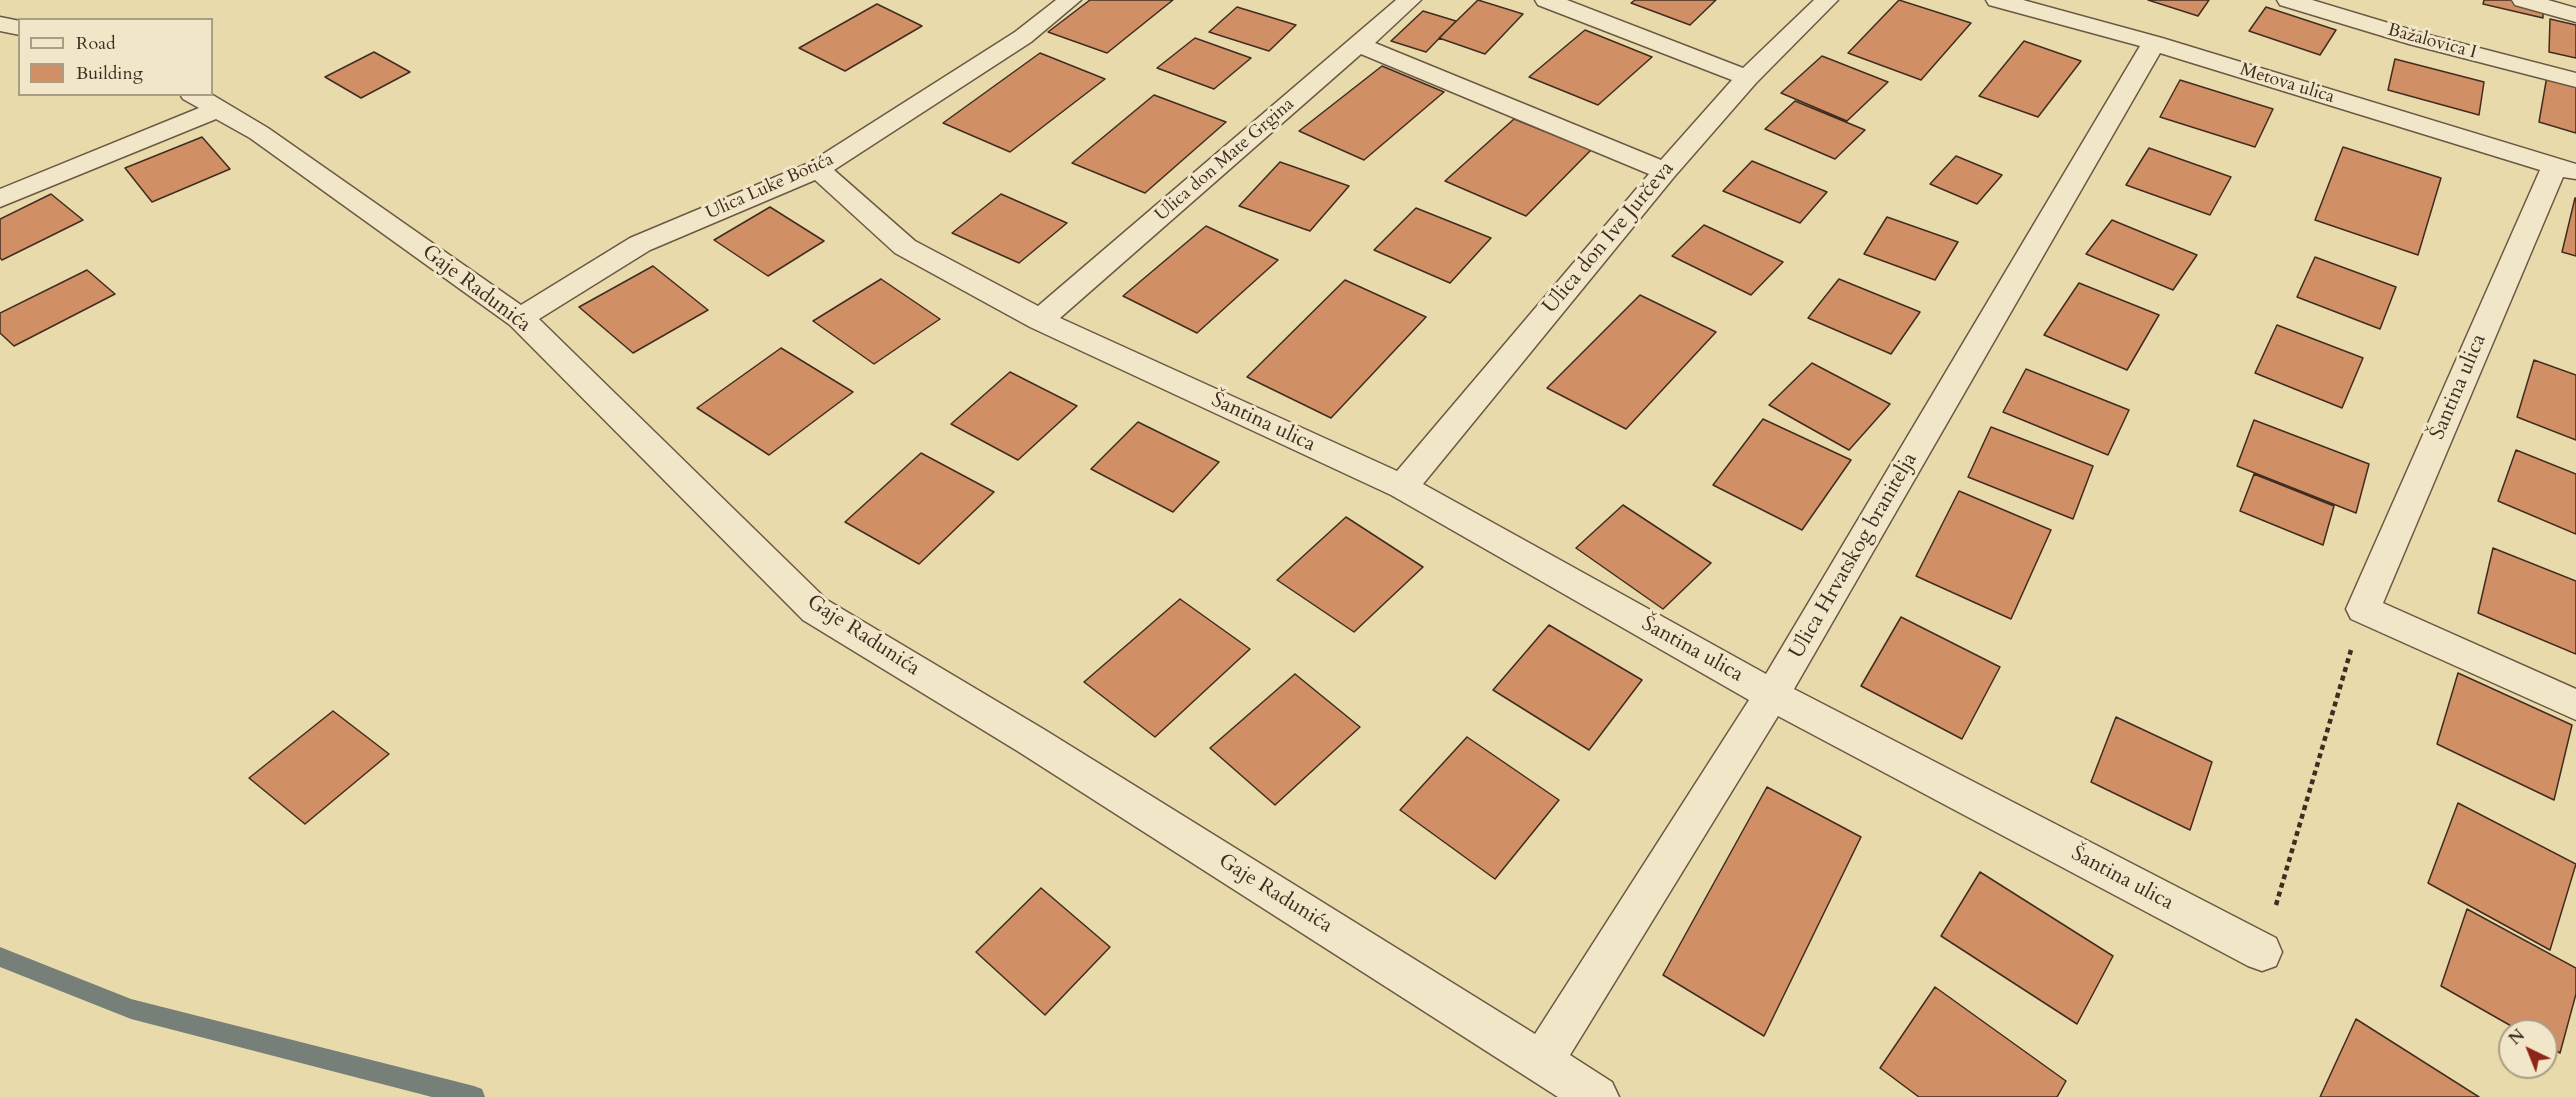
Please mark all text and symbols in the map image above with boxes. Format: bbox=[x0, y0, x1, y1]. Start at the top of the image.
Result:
legend bbox=[18, 18, 213, 96]
street label: Bažalovica I bbox=[2385, 20, 2479, 64]
text: Road bbox=[76, 31, 116, 56]
street label: Metova ulica bbox=[2237, 59, 2337, 109]
text: Building bbox=[76, 61, 143, 86]
street label: Ulica don Mate Grgina bbox=[1151, 94, 1299, 226]
street label: Ulica Luke Botića bbox=[703, 149, 837, 225]
street label: Ulica don Ive Jurčeva bbox=[1538, 157, 1680, 319]
street label: Gaje Radunića bbox=[417, 240, 535, 338]
street label: Šantina ulica bbox=[2425, 330, 2493, 444]
street label: Šantina ulica bbox=[1207, 388, 1319, 458]
street label: Ulica Hrvatskog branitelja bbox=[1785, 449, 1923, 663]
street label: Gaje Radunića bbox=[802, 590, 924, 682]
street label: Šantina ulica bbox=[1637, 612, 1747, 688]
street label: Šantina ulica bbox=[2067, 842, 2177, 916]
street label: Gaje Radunića bbox=[1213, 849, 1337, 939]
north arrow bbox=[2498, 1019, 2558, 1079]
text: N bbox=[2505, 1025, 2530, 1050]

